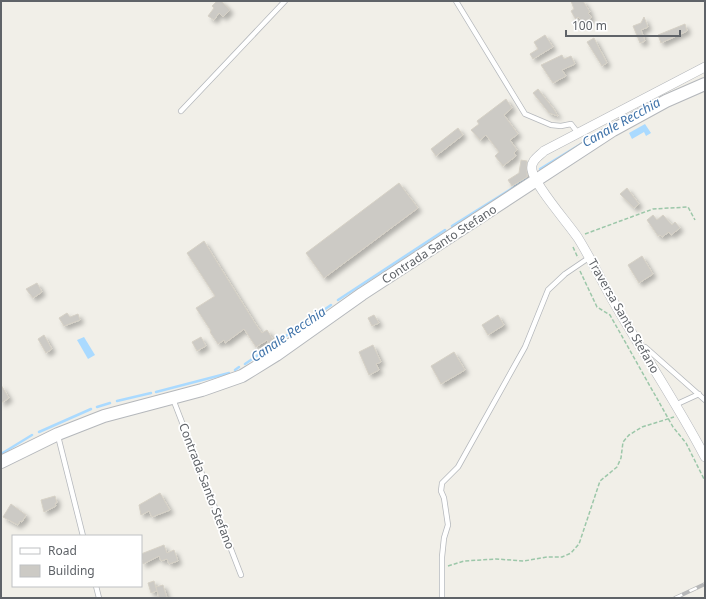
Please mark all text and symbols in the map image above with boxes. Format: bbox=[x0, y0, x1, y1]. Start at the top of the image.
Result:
scale bar bbox=[566, 12, 680, 38]
text: 100 m bbox=[572, 17, 607, 34]
water label: Canale Recchia bbox=[579, 93, 664, 151]
street label: Contrada Santo Stefano bbox=[378, 200, 500, 288]
street label: Traversa Santo Stefano bbox=[584, 256, 664, 376]
water label: Canale Recchia bbox=[247, 302, 330, 366]
street label: Contrada Santo Stefano bbox=[175, 420, 239, 552]
legend bbox=[12, 535, 142, 587]
text: Road bbox=[48, 542, 77, 559]
text: Building bbox=[48, 562, 95, 579]

